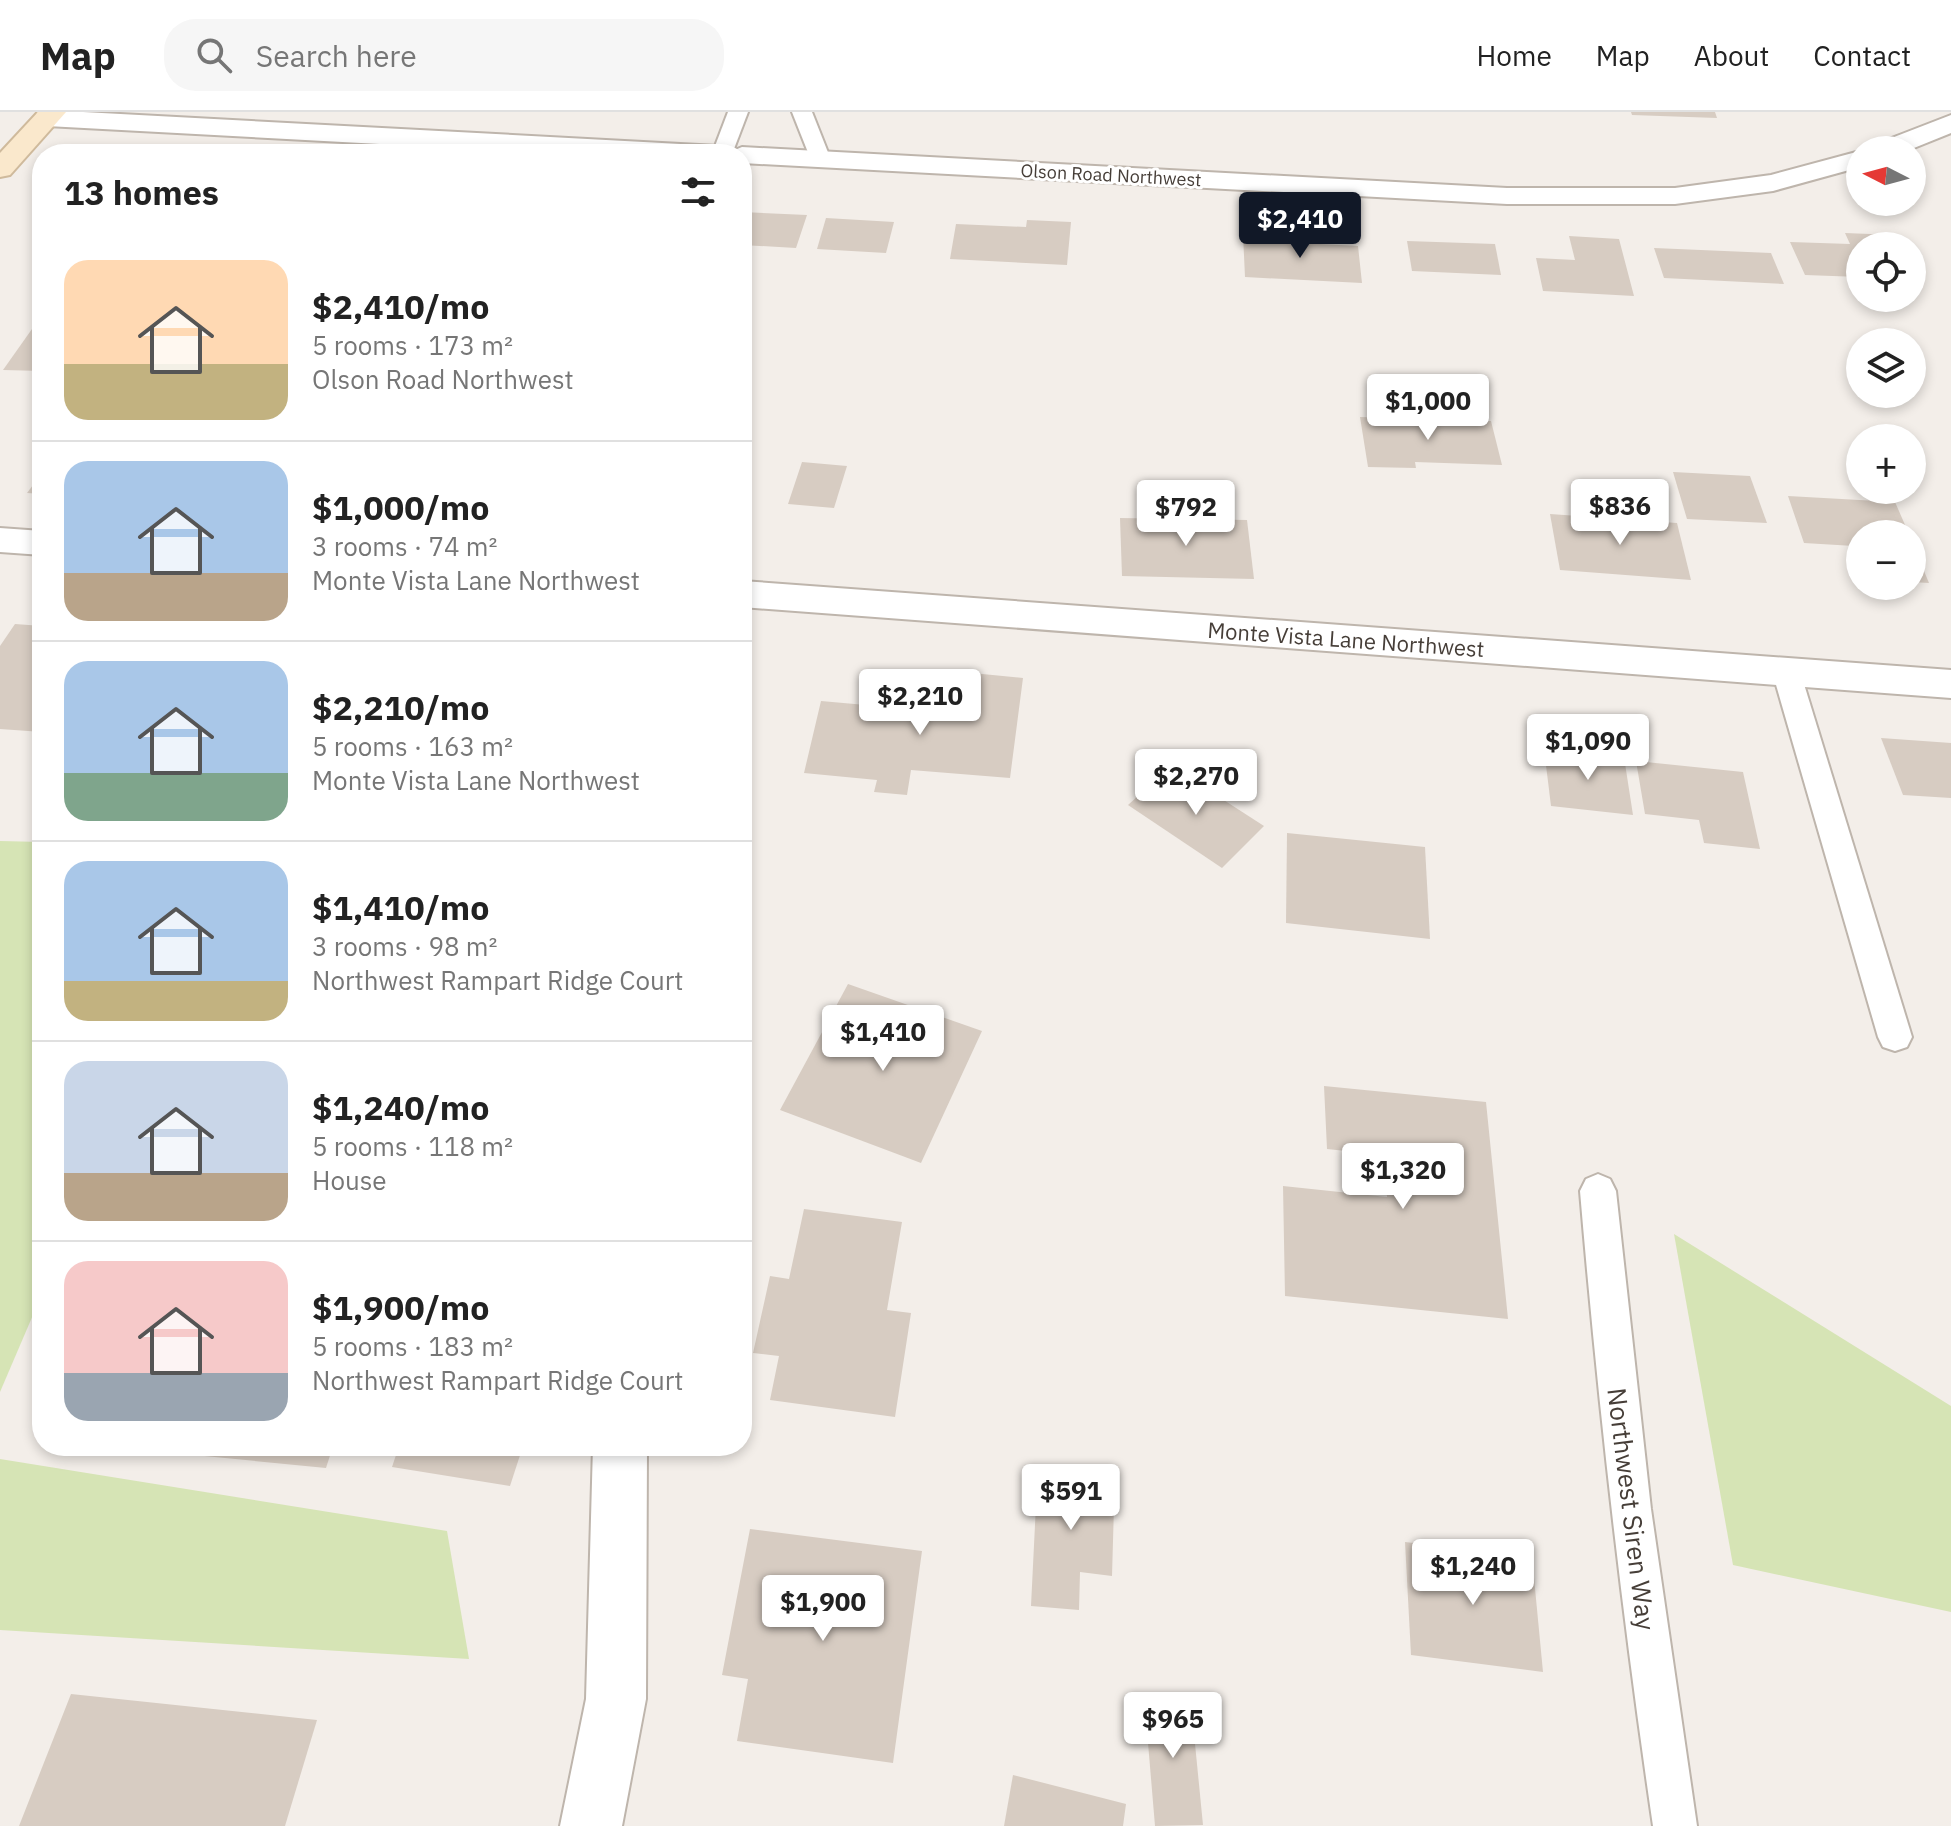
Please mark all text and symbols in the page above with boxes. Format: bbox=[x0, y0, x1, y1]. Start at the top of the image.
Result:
search box bbox=[164, 19, 724, 91]
text: Map bbox=[40, 31, 116, 80]
icon: search bbox=[192, 33, 236, 77]
text: Search here bbox=[256, 36, 417, 75]
text: Home bbox=[1476, 37, 1552, 74]
text: Map bbox=[1596, 37, 1650, 74]
text: About bbox=[1694, 37, 1769, 74]
text: Contact bbox=[1813, 37, 1911, 74]
north arrow bbox=[1846, 136, 1926, 216]
map controls bbox=[1846, 136, 1926, 600]
street label: Olson Road Northwest bbox=[1020, 159, 1202, 191]
text: 13 homes bbox=[64, 170, 219, 214]
icon: filters bbox=[676, 170, 720, 214]
pin: $2,410 bbox=[1235, 192, 1365, 260]
text: $2,410 bbox=[1257, 201, 1343, 235]
button: locate bbox=[1846, 232, 1926, 312]
text: $2,410/mo bbox=[312, 284, 489, 328]
icon: home bbox=[128, 292, 224, 388]
text: 5 rooms · 173 m² bbox=[312, 328, 513, 362]
button: layers bbox=[1846, 328, 1926, 408]
text: Olson Road Northwest bbox=[312, 362, 574, 396]
pin: $1,000 bbox=[1363, 374, 1493, 442]
text: $1,000 bbox=[1385, 383, 1471, 417]
button: + bbox=[1846, 424, 1926, 504]
pin: $836 bbox=[1573, 479, 1667, 547]
pin: $792 bbox=[1139, 480, 1233, 548]
text: $1,000/mo bbox=[312, 485, 489, 529]
text: $836 bbox=[1589, 488, 1651, 522]
text: $792 bbox=[1155, 489, 1217, 523]
icon: home bbox=[128, 493, 224, 589]
button: − bbox=[1846, 520, 1926, 600]
text: 3 rooms · 74 m² bbox=[312, 529, 497, 563]
text: Monte Vista Lane Northwest bbox=[312, 563, 640, 597]
street label: Monte Vista Lane Northwest bbox=[1207, 615, 1485, 663]
pin: $2,210 bbox=[855, 669, 985, 737]
text: $2,210 bbox=[877, 678, 963, 712]
text: $2,210/mo bbox=[312, 685, 489, 729]
icon: home bbox=[128, 693, 224, 789]
pin: $1,090 bbox=[1523, 714, 1653, 782]
text: $1,090 bbox=[1545, 723, 1631, 757]
text: 5 rooms · 163 m² bbox=[312, 729, 513, 763]
pin: $2,270 bbox=[1131, 749, 1261, 817]
text: $2,270 bbox=[1153, 758, 1239, 792]
text: Monte Vista Lane Northwest bbox=[312, 763, 640, 797]
text: $1,410/mo bbox=[312, 885, 489, 929]
icon: home bbox=[128, 893, 224, 989]
text: 3 rooms · 98 m² bbox=[312, 929, 497, 963]
text: Northwest Rampart Ridge Court bbox=[312, 963, 684, 997]
pin: $1,410 bbox=[818, 1005, 948, 1073]
text: $1,410 bbox=[840, 1014, 926, 1048]
text: $1,240/mo bbox=[312, 1085, 489, 1129]
icon: home bbox=[128, 1093, 224, 1189]
text: 5 rooms · 118 m² bbox=[312, 1129, 513, 1163]
pin: $1,320 bbox=[1338, 1143, 1468, 1211]
text: $1,320 bbox=[1360, 1152, 1446, 1186]
text: House bbox=[312, 1163, 387, 1197]
text: $1,900/mo bbox=[312, 1285, 489, 1329]
icon: home bbox=[128, 1293, 224, 1389]
text: 5 rooms · 183 m² bbox=[312, 1329, 513, 1363]
text: Northwest Rampart Ridge Court bbox=[312, 1363, 684, 1397]
street label: Northwest Siren Way bbox=[1600, 1386, 1664, 1632]
pin: $591 bbox=[1024, 1464, 1118, 1532]
text: $591 bbox=[1040, 1473, 1102, 1507]
pin: $1,240 bbox=[1408, 1539, 1538, 1607]
text: $1,240 bbox=[1430, 1548, 1516, 1582]
pin: $1,900 bbox=[758, 1575, 888, 1643]
text: $1,900 bbox=[780, 1584, 866, 1618]
pin: $965 bbox=[1126, 1692, 1220, 1760]
text: $965 bbox=[1142, 1701, 1204, 1735]

